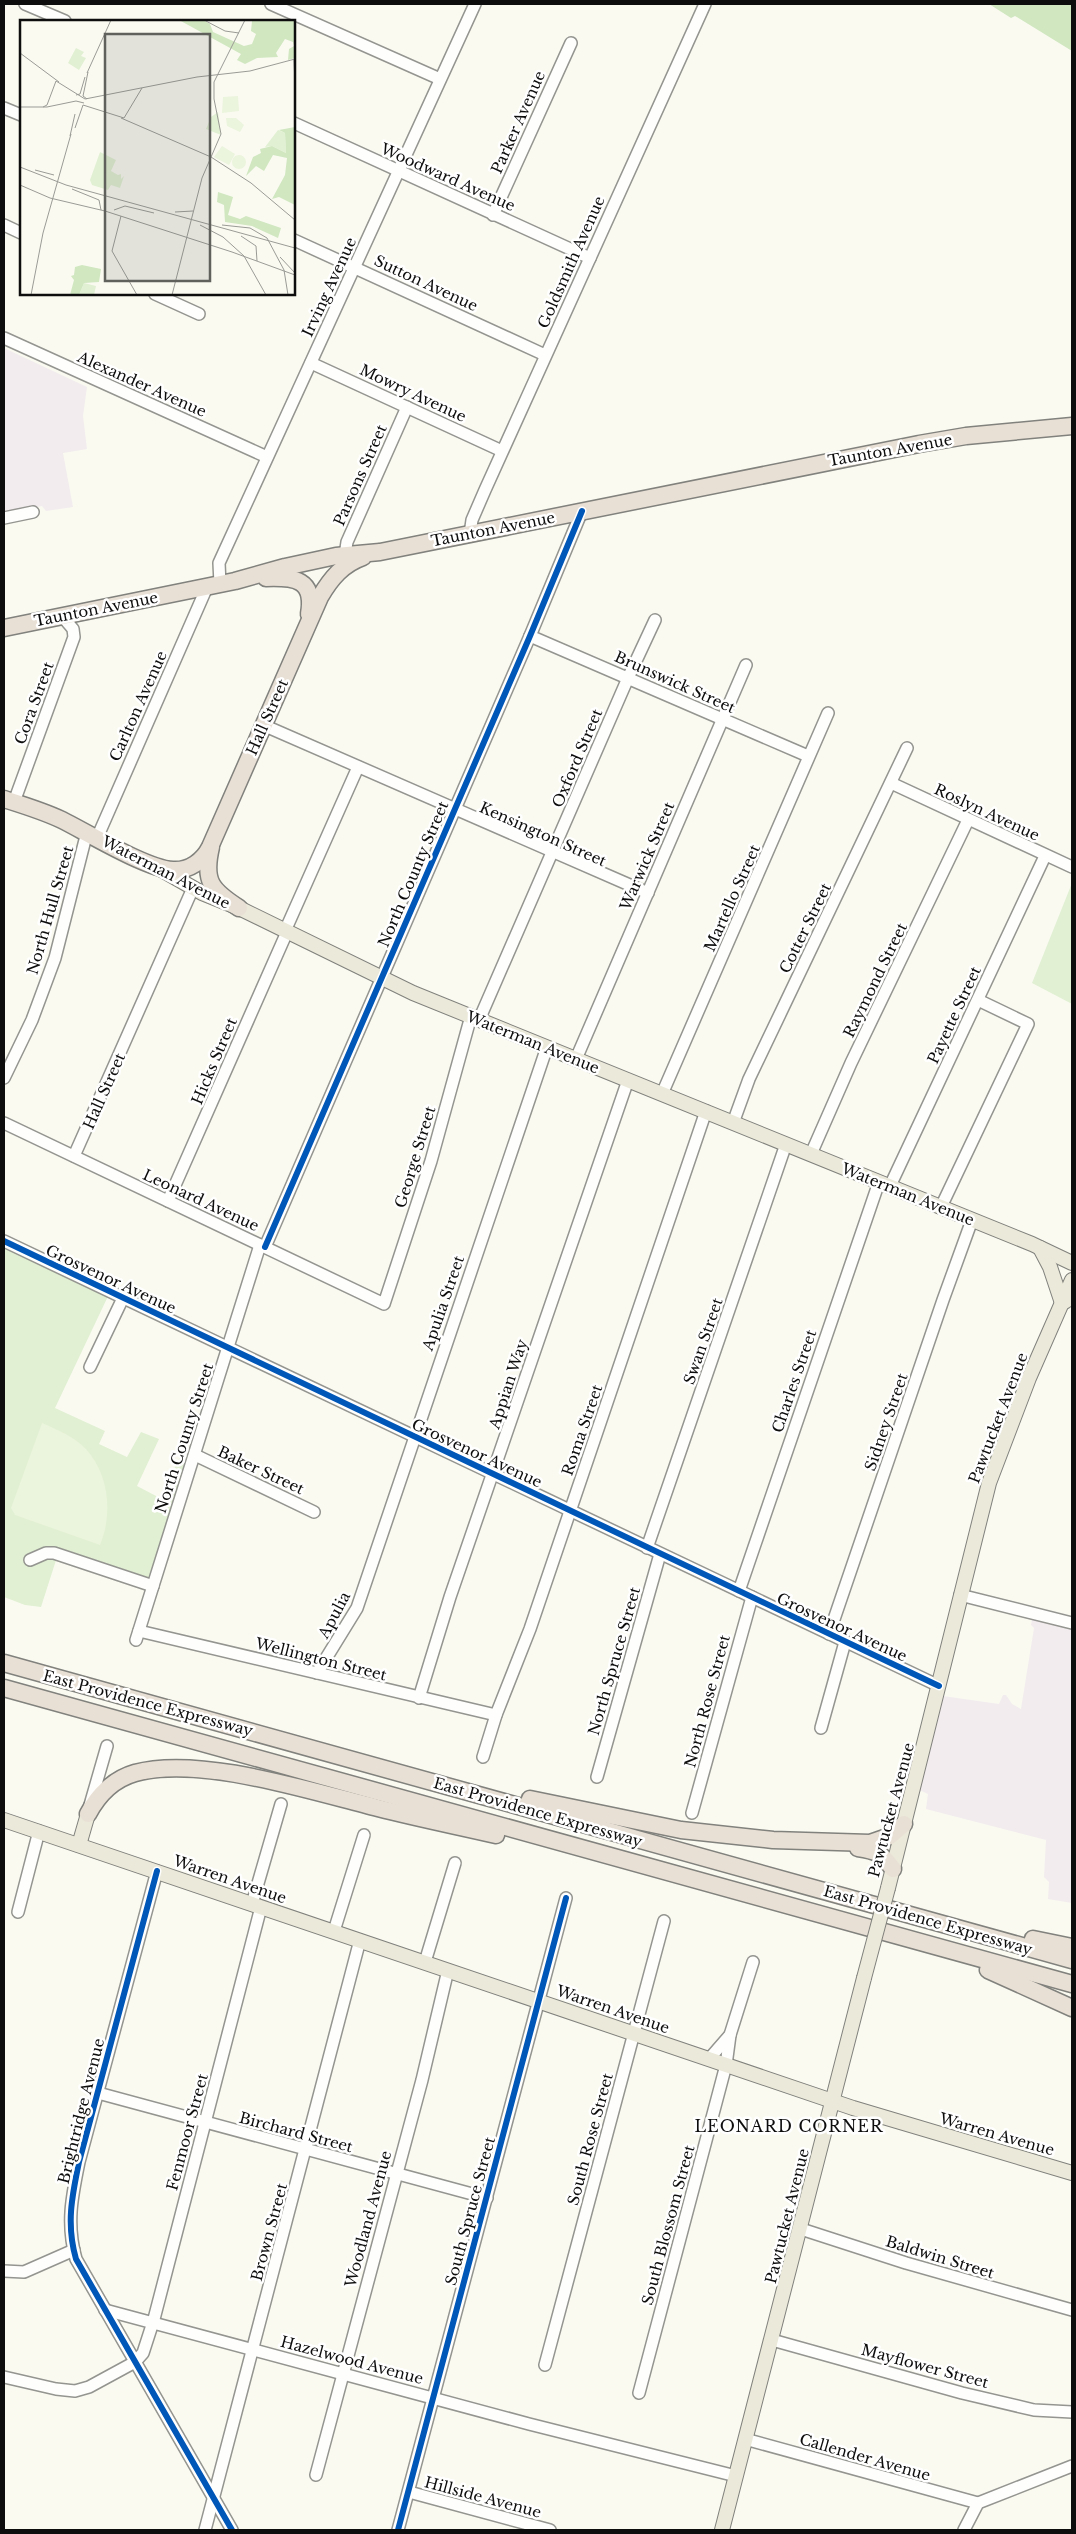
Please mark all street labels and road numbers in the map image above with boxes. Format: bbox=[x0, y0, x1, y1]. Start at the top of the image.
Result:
street label: Parker Avenue bbox=[487, 68, 549, 176]
street label: Woodward Avenue bbox=[377, 138, 518, 215]
street label: Goldsmith Avenue bbox=[533, 193, 609, 331]
street label: Irving Avenue bbox=[298, 234, 360, 340]
street label: Sutton Avenue bbox=[371, 251, 481, 315]
street label: Alexander Avenue bbox=[74, 347, 209, 421]
street label: Mowry Avenue bbox=[357, 360, 469, 426]
street label: Parsons Street bbox=[329, 421, 391, 529]
street label: Taunton Avenue bbox=[826, 430, 954, 470]
street label: Taunton Avenue bbox=[429, 508, 557, 550]
street label: Taunton Avenue bbox=[32, 588, 160, 630]
street label: Brunswick Street bbox=[612, 647, 739, 717]
street label: Carlton Avenue bbox=[105, 648, 171, 764]
street label: Cora Street bbox=[10, 659, 58, 747]
street label: Hall Street bbox=[242, 676, 292, 758]
street label: Oxford Street bbox=[548, 706, 606, 810]
street label: Roslyn Avenue bbox=[931, 779, 1043, 845]
street label: North County Street bbox=[374, 798, 453, 950]
street label: Kensington Street bbox=[477, 798, 610, 871]
street label: Warwick Street bbox=[615, 799, 679, 914]
street label: Waterman Avenue bbox=[98, 831, 233, 913]
street label: Martello Street bbox=[700, 841, 764, 954]
street label: North Hull Street bbox=[23, 843, 78, 977]
street label: Cotter Street bbox=[775, 880, 835, 976]
street label: Raymond Street bbox=[839, 919, 911, 1040]
street label: Payette Street bbox=[923, 963, 985, 1067]
street label: Waterman Avenue bbox=[463, 1006, 602, 1077]
street label: Hicks Street bbox=[187, 1014, 241, 1107]
street label: Hall Street bbox=[79, 1050, 129, 1132]
street label: George Street bbox=[390, 1103, 440, 1210]
street label: Waterman Avenue bbox=[838, 1158, 977, 1229]
street label: Leonard Avenue bbox=[140, 1165, 262, 1235]
street label: Grosvenor Avenue bbox=[43, 1240, 179, 1318]
street label: Apulia Street bbox=[418, 1253, 468, 1354]
street label: Swan Street bbox=[679, 1295, 727, 1387]
street label: Charles Street bbox=[768, 1327, 821, 1435]
street label: Appian Way bbox=[484, 1336, 532, 1432]
street label: Pawtucket Avenue bbox=[964, 1350, 1032, 1486]
street label: North County Street bbox=[151, 1360, 217, 1515]
street label: Sidney Street bbox=[860, 1370, 912, 1473]
street label: Roma Street bbox=[558, 1382, 607, 1478]
street label: Grosvenor Avenue bbox=[409, 1414, 545, 1492]
street label: Baker Street bbox=[215, 1442, 308, 1498]
street label: North Spruce Street bbox=[584, 1584, 644, 1737]
street label: Apulia bbox=[313, 1588, 354, 1642]
street label: Grosvenor Avenue bbox=[774, 1588, 910, 1666]
street label: North Rose Street bbox=[680, 1632, 734, 1769]
street label: Wellington Street bbox=[252, 1633, 389, 1685]
street label: East Providence Expressway bbox=[41, 1666, 255, 1740]
street label: Pawtucket Avenue bbox=[864, 1741, 918, 1879]
street label: East Providence Expressway bbox=[431, 1773, 645, 1851]
street label: Warren Avenue bbox=[170, 1850, 289, 1907]
street label: East Providence Expressway bbox=[821, 1881, 1035, 1959]
street label: Warren Avenue bbox=[553, 1980, 672, 2037]
street label: Brightridge Avenue bbox=[54, 2036, 108, 2186]
street label: South Rose Street bbox=[563, 2070, 617, 2207]
street label: Fenmoor Street bbox=[162, 2071, 212, 2193]
street label: Birchard Street bbox=[237, 2108, 355, 2156]
street label: Warren Avenue bbox=[936, 2108, 1057, 2159]
street label: South Spruce Street bbox=[441, 2134, 499, 2287]
street label: South Blossom Street bbox=[637, 2143, 699, 2307]
street label: Pawtucket Avenue bbox=[761, 2147, 813, 2285]
street label: Woodland Avenue bbox=[340, 2149, 395, 2290]
street label: Brown Street bbox=[247, 2181, 291, 2283]
street label: Baldwin Street bbox=[883, 2231, 997, 2283]
street label: Hazelwood Avenue bbox=[279, 2332, 425, 2388]
street label: Mayflower Street bbox=[859, 2340, 991, 2392]
street label: Callender Avenue bbox=[797, 2429, 933, 2485]
street label: Hillside Avenue bbox=[422, 2472, 544, 2522]

